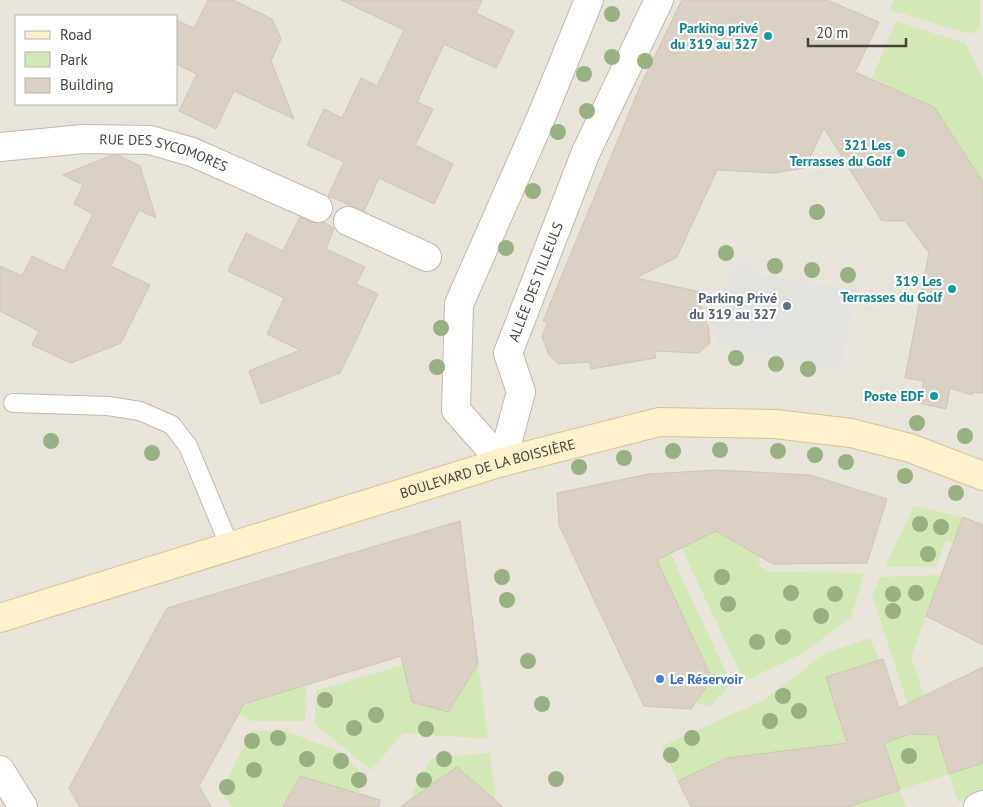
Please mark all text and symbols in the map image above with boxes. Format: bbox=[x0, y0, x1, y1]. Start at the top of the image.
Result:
legend bbox=[15, 15, 178, 105]
scale bar bbox=[808, 15, 906, 47]
place label: Parking privé du 319 au 327 bbox=[670, 19, 758, 53]
text: 20 m bbox=[816, 23, 849, 42]
text: Road bbox=[60, 25, 92, 44]
marker: Parking privé du 319 au 327 bbox=[762, 30, 774, 42]
text: Park bbox=[60, 50, 88, 69]
text: Building bbox=[60, 75, 114, 94]
street label: RUE DES SYCOMORES bbox=[99, 130, 231, 176]
place label: 321 Les Terrasses du Golf bbox=[789, 136, 893, 170]
marker: 321 Les Terrasses du Golf bbox=[895, 147, 907, 159]
street label: ALLÉE DES TILLEULS bbox=[504, 220, 567, 344]
place label: 319 Les Terrasses du Golf bbox=[840, 272, 944, 306]
marker: 319 Les Terrasses du Golf bbox=[946, 283, 958, 295]
place label: Parking Privé du 319 au 327 bbox=[689, 289, 777, 323]
marker: Parking Privé du 319 au 327 bbox=[781, 300, 793, 312]
place label: Poste EDF bbox=[864, 387, 924, 405]
marker: Poste EDF bbox=[928, 390, 940, 402]
street label: BOULEVARD DE LA BOISSIÈRE bbox=[398, 435, 577, 502]
place label: Le Réservoir bbox=[670, 670, 743, 688]
marker: Le Réservoir bbox=[654, 673, 666, 685]

